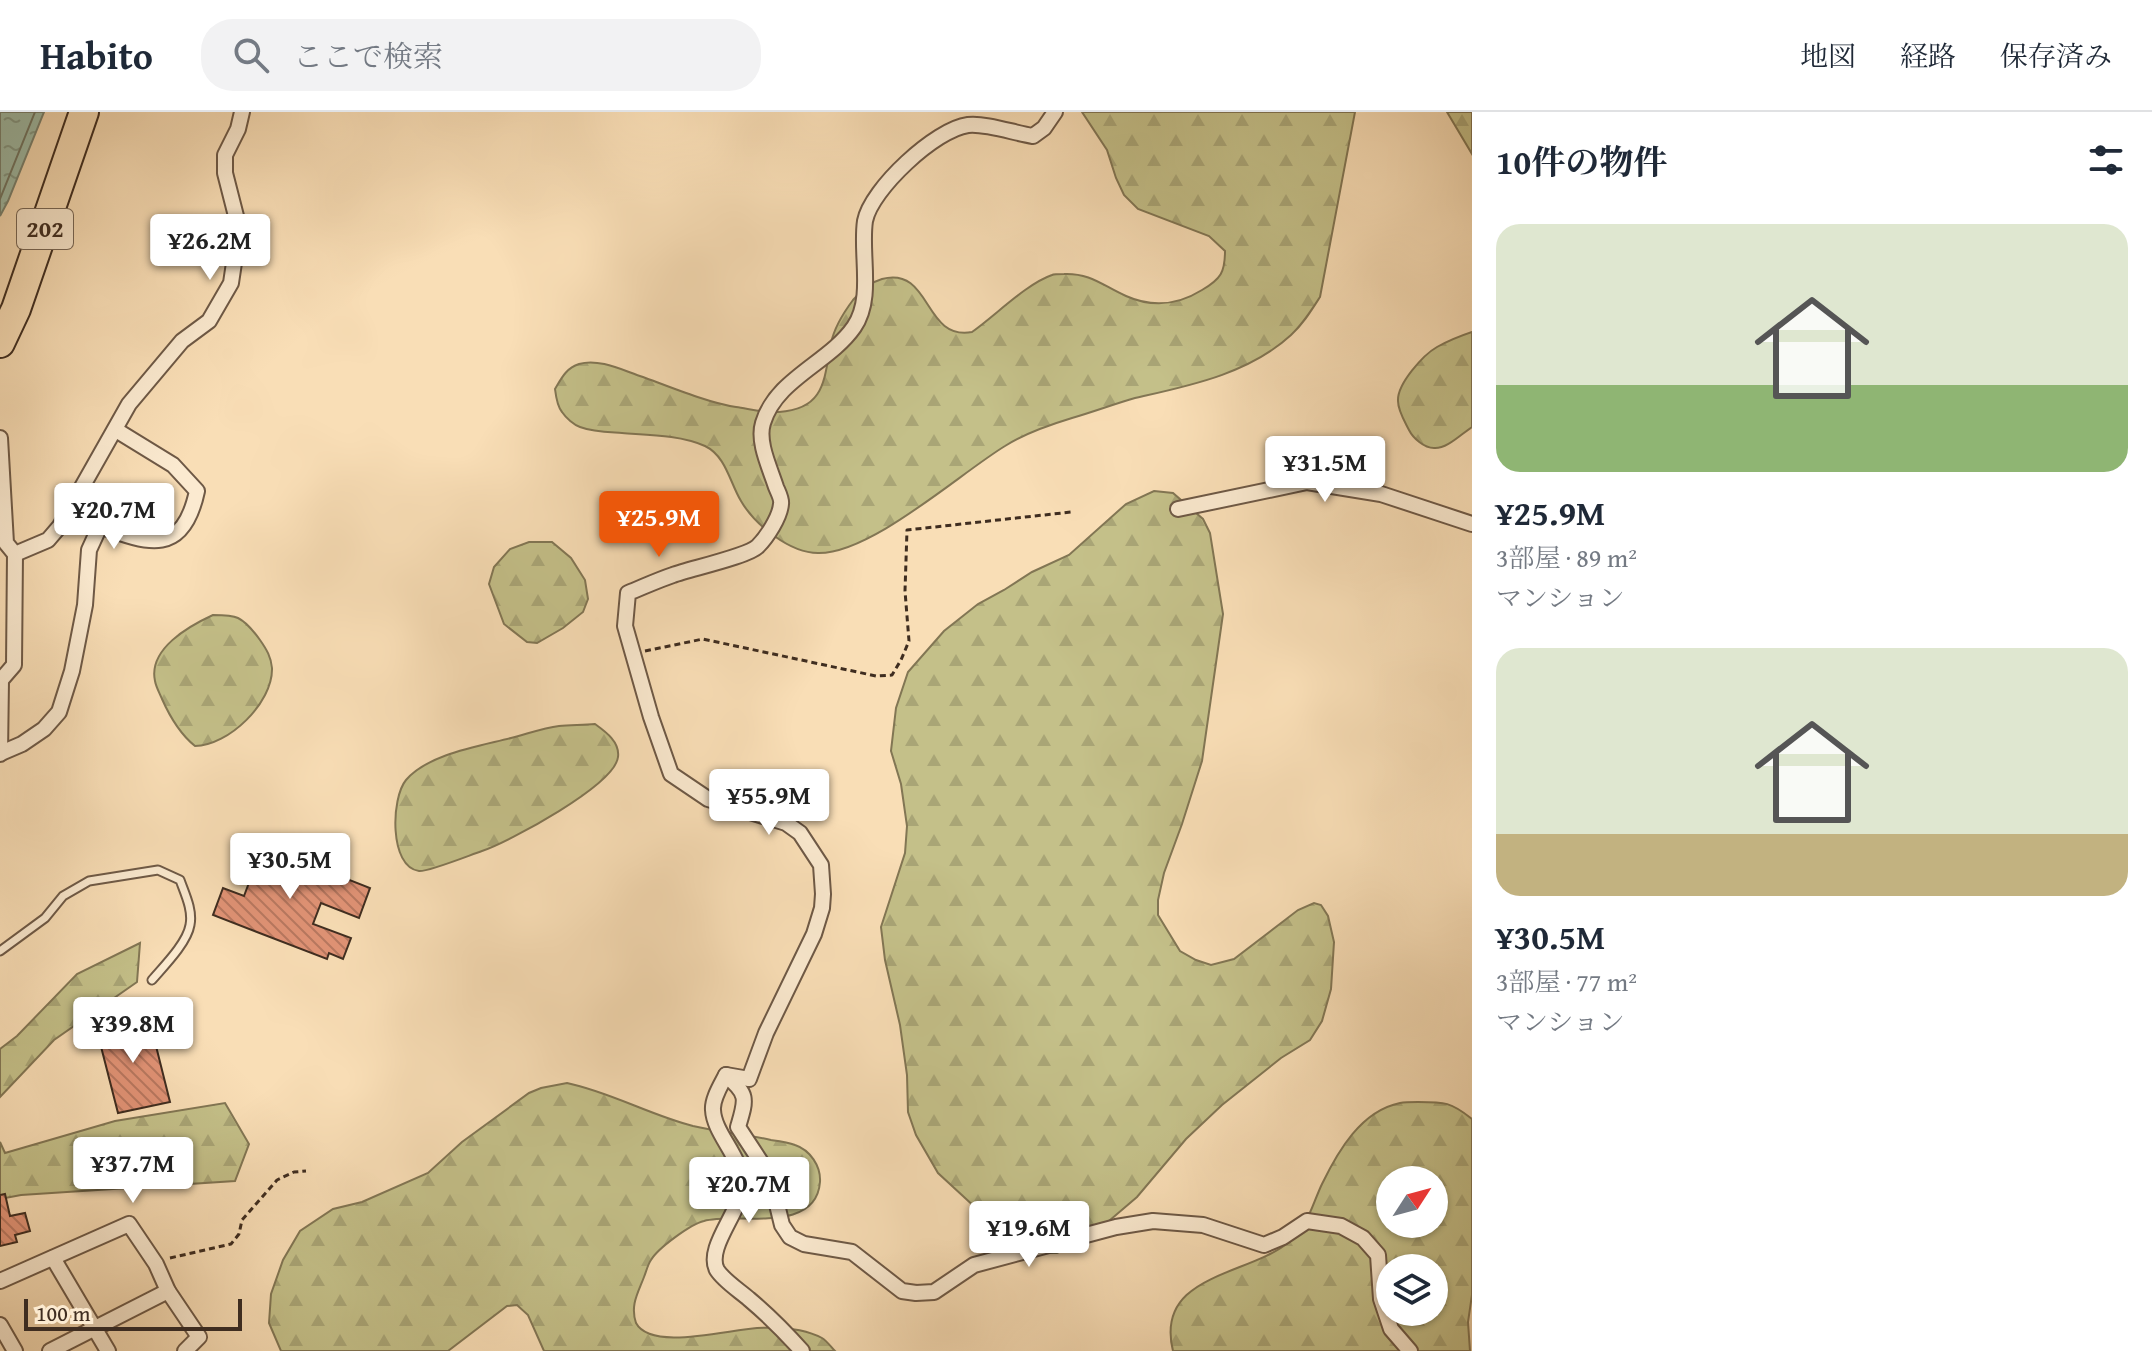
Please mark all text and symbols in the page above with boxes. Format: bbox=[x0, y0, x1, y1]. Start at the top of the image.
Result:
search box bbox=[201, 19, 761, 91]
text: Habito bbox=[40, 27, 153, 83]
icon: search bbox=[229, 33, 273, 77]
text: ここで検索 bbox=[293, 34, 443, 78]
text: 地図 bbox=[1800, 35, 1856, 76]
text: 経路 bbox=[1900, 35, 1956, 76]
text: 保存済み bbox=[2000, 35, 2112, 76]
text: 10件の物件 bbox=[1496, 137, 1667, 186]
icon: filters bbox=[2084, 138, 2128, 182]
road number: 202 bbox=[17, 209, 73, 249]
pin: ¥26.2M bbox=[145, 214, 275, 282]
text: ¥26.2M bbox=[168, 220, 252, 259]
icon: home bbox=[1740, 276, 1884, 420]
pin: ¥31.5M bbox=[1260, 436, 1390, 504]
text: ¥31.5M bbox=[1283, 442, 1367, 481]
pin: ¥20.7M bbox=[49, 483, 179, 551]
text: ¥25.9M bbox=[1496, 488, 1605, 537]
text: ¥20.7M bbox=[72, 489, 156, 528]
pin: ¥25.9M bbox=[594, 491, 724, 559]
text: ¥25.9M bbox=[617, 497, 701, 536]
text: 3部屋 · 89 m² bbox=[1496, 538, 1637, 577]
text: マンション bbox=[1496, 578, 1625, 617]
icon: home bbox=[1740, 700, 1884, 844]
pin: ¥55.9M bbox=[704, 769, 834, 837]
text: ¥55.9M bbox=[727, 775, 811, 814]
pin: ¥30.5M bbox=[225, 833, 355, 901]
text: ¥30.5M bbox=[248, 839, 332, 878]
text: ¥30.5M bbox=[1496, 912, 1605, 961]
text: 3部屋 · 77 m² bbox=[1496, 962, 1637, 1001]
pin: ¥39.8M bbox=[68, 997, 198, 1065]
text: マンション bbox=[1496, 1002, 1625, 1041]
text: ¥39.8M bbox=[91, 1003, 175, 1042]
pin: ¥37.7M bbox=[68, 1137, 198, 1205]
text: ¥37.7M bbox=[91, 1143, 175, 1182]
pin: ¥20.7M bbox=[684, 1157, 814, 1225]
text: ¥20.7M bbox=[707, 1163, 791, 1202]
north arrow bbox=[1376, 1166, 1448, 1238]
map controls bbox=[1376, 1166, 1448, 1326]
pin: ¥19.6M bbox=[964, 1201, 1094, 1269]
text: ¥19.6M bbox=[987, 1207, 1071, 1246]
button: layers bbox=[1376, 1254, 1448, 1326]
scale bar bbox=[24, 1295, 242, 1331]
text: 100 m bbox=[36, 1297, 91, 1329]

